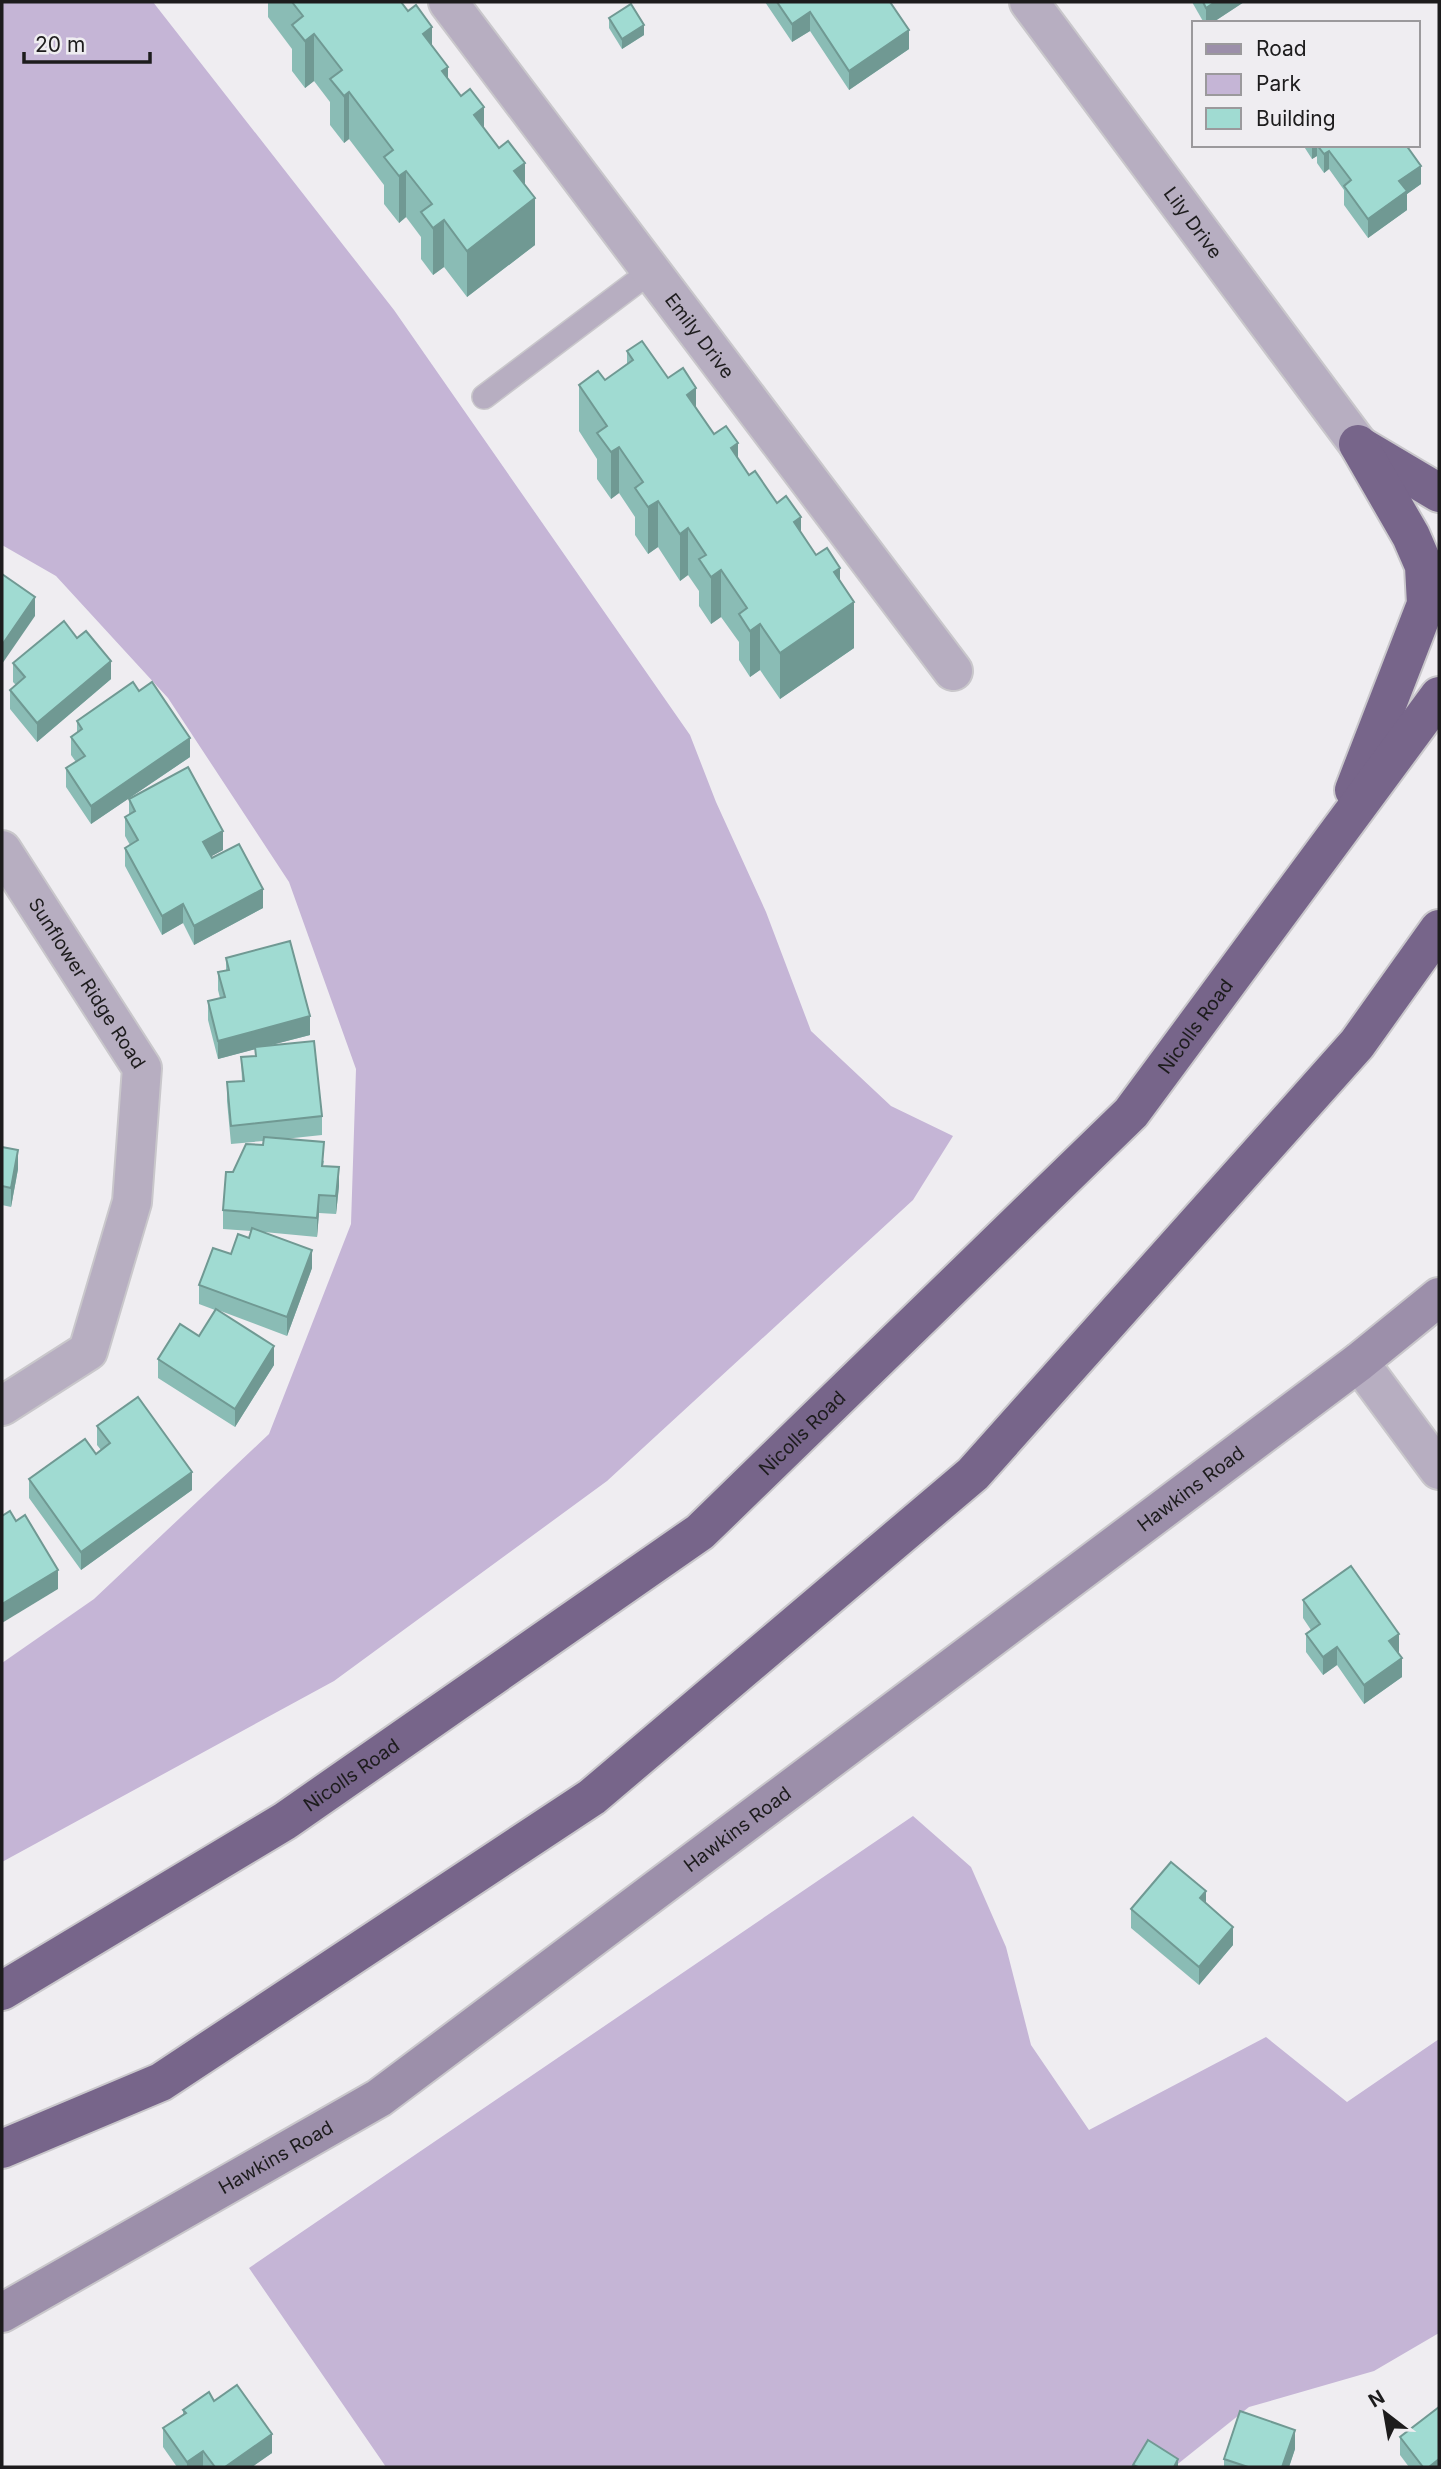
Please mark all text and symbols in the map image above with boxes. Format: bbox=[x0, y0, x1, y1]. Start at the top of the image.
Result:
scale bar bbox=[24, 21, 150, 65]
legend bbox=[1192, 21, 1420, 147]
text: 20 m bbox=[35, 32, 85, 57]
text: Road bbox=[1256, 36, 1307, 61]
text: Park bbox=[1256, 71, 1301, 96]
text: Building bbox=[1256, 106, 1336, 131]
street label: Lily Drive bbox=[1159, 182, 1227, 263]
street label: Emily Drive bbox=[660, 289, 739, 383]
street label: Sunflower Ridge Road bbox=[24, 893, 151, 1073]
street label: Nicolls Road bbox=[1153, 974, 1238, 1078]
street label: Nicolls Road bbox=[754, 1386, 850, 1480]
street label: Hawkins Road bbox=[1133, 1441, 1249, 1536]
street label: Nicolls Road bbox=[299, 1733, 404, 1816]
street label: Hawkins Road bbox=[679, 1781, 795, 1877]
street label: Hawkins Road bbox=[214, 2115, 337, 2199]
north arrow bbox=[1350, 2378, 1420, 2448]
text: N bbox=[1364, 2385, 1389, 2412]

